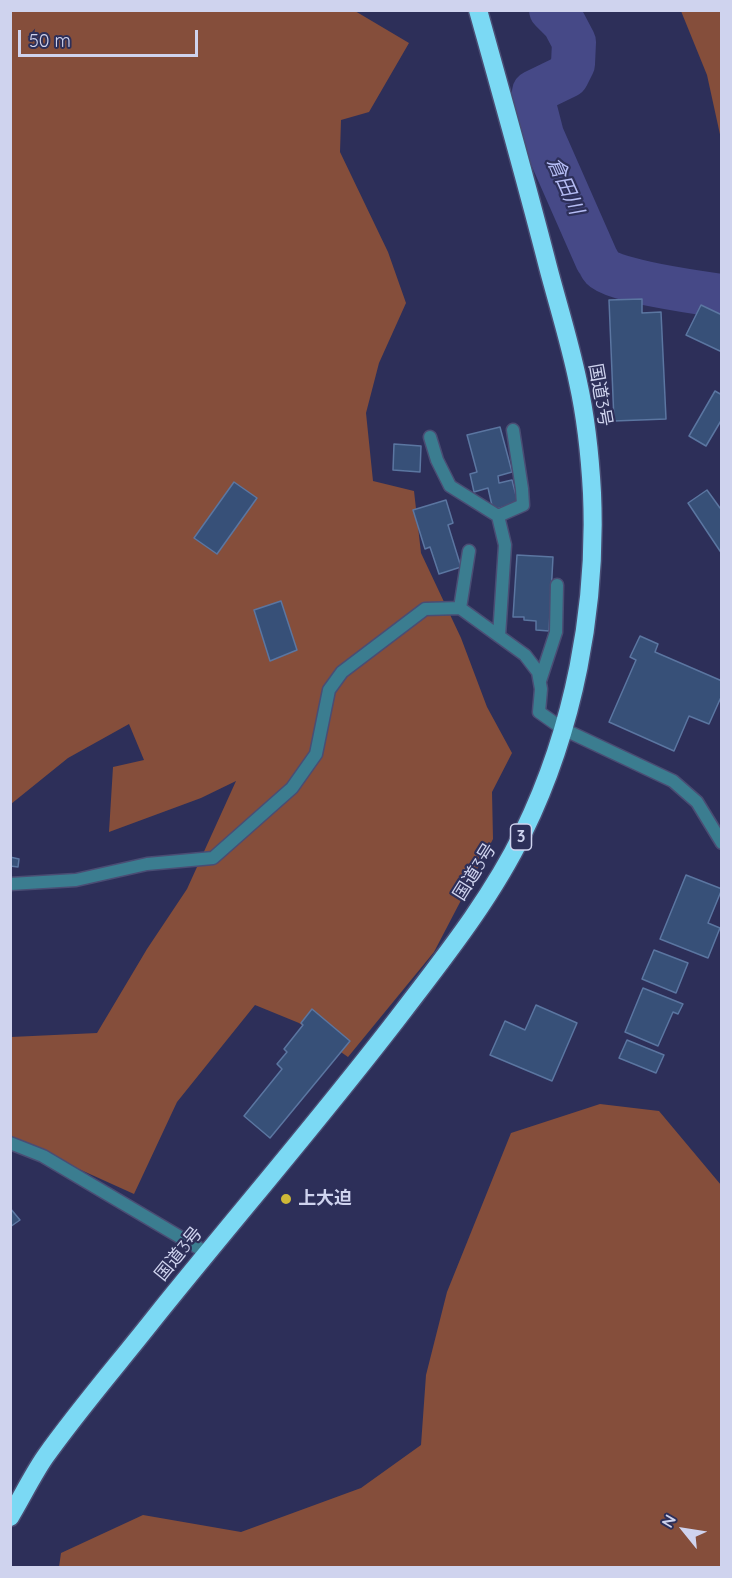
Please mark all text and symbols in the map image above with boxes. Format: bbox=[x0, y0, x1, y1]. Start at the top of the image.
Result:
scale bar bbox=[21, 18, 201, 56]
text: 50 m bbox=[29, 29, 71, 52]
water label: 倉田川 bbox=[542, 154, 588, 218]
street label: 国道3号 bbox=[584, 362, 616, 428]
road number: 3 bbox=[510, 824, 532, 850]
street label: 国道3号 bbox=[449, 839, 501, 905]
place label: 上大迫 bbox=[298, 1188, 352, 1210]
marker: 上大迫 bbox=[279, 1192, 293, 1206]
street label: 国道3号 bbox=[151, 1223, 207, 1285]
north arrow bbox=[654, 1500, 714, 1560]
text: N bbox=[657, 1511, 680, 1531]

